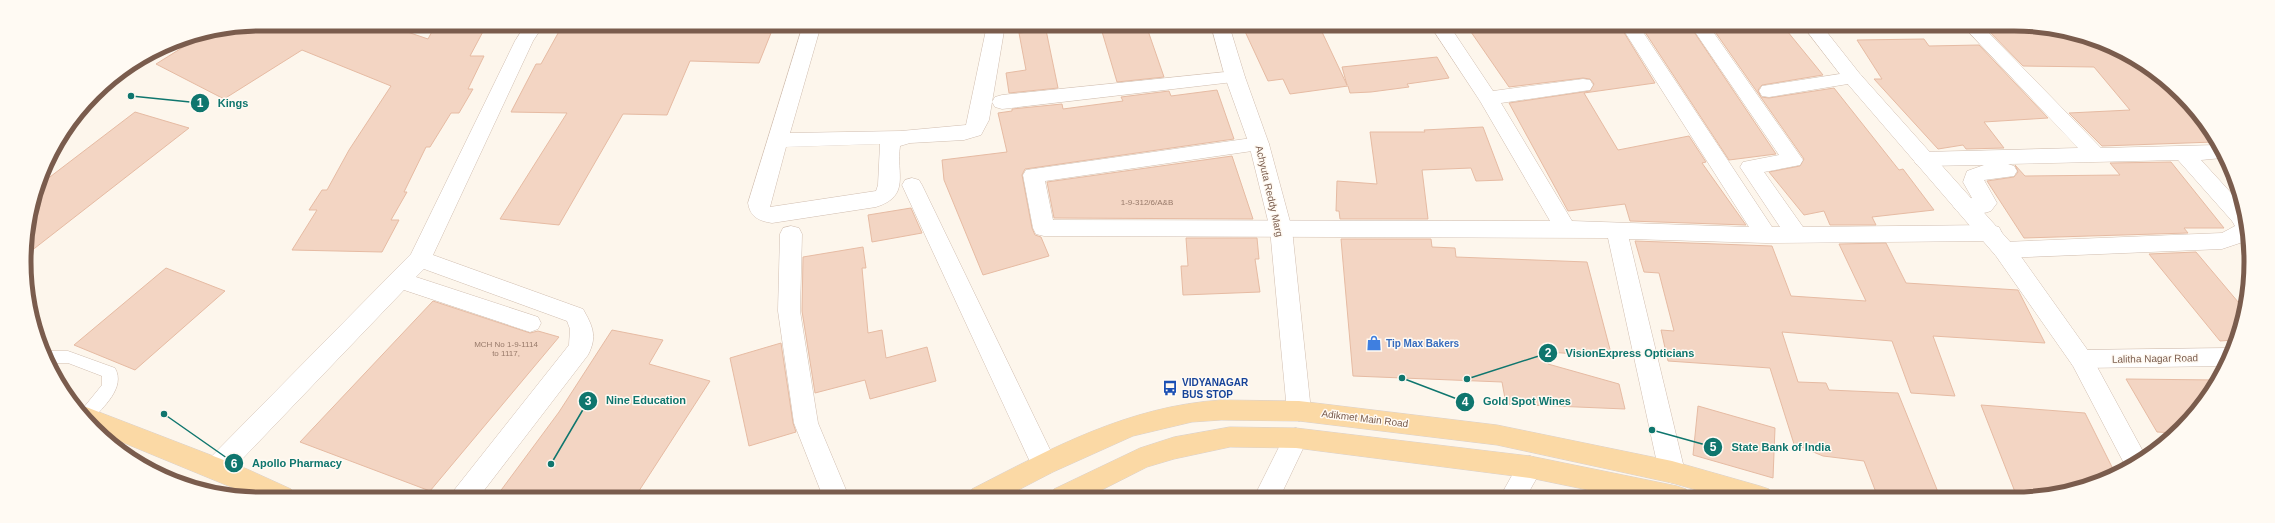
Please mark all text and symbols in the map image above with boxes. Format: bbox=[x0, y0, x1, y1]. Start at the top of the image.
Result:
callout: Kings bbox=[190, 92, 256, 115]
text: 1 bbox=[197, 96, 204, 110]
text: Kings bbox=[218, 97, 248, 109]
street label: Achyuta Reddy Marg bbox=[1254, 144, 1285, 238]
house number: 1-9-312/6/A&B bbox=[1121, 198, 1173, 207]
shop icon: Tip Max Bakers bbox=[1365, 334, 1383, 352]
place label: Tip Max Bakers bbox=[1386, 338, 1460, 349]
house number: MCH No 1-9-1114 to 1117, bbox=[474, 340, 538, 358]
callout: VisionExpress Opticians bbox=[1538, 341, 1702, 364]
text: 2 bbox=[1545, 346, 1552, 360]
text: VisionExpress Opticians bbox=[1566, 347, 1694, 359]
street label: Lalitha Nagar Road bbox=[2112, 352, 2198, 365]
place label: VIDYANAGAR BUS STOP bbox=[1182, 377, 1249, 400]
bus stop icon: VIDYANAGAR BUS STOP bbox=[1161, 379, 1179, 397]
callout: Nine Education bbox=[578, 389, 694, 412]
callout: Gold Spot Wines bbox=[1455, 390, 1579, 413]
text: 3 bbox=[585, 394, 592, 408]
text: Nine Education bbox=[606, 394, 686, 406]
text: 4 bbox=[1462, 395, 1469, 409]
text: Gold Spot Wines bbox=[1483, 395, 1571, 407]
street label: Adikmet Main Road bbox=[1321, 408, 1409, 429]
callout: State Bank of India bbox=[1703, 435, 1838, 458]
text: 5 bbox=[1710, 440, 1717, 454]
text: State Bank of India bbox=[1731, 441, 1831, 453]
callout: Apollo Pharmacy bbox=[224, 452, 350, 475]
text: 6 bbox=[231, 457, 238, 471]
text: Apollo Pharmacy bbox=[252, 457, 343, 469]

